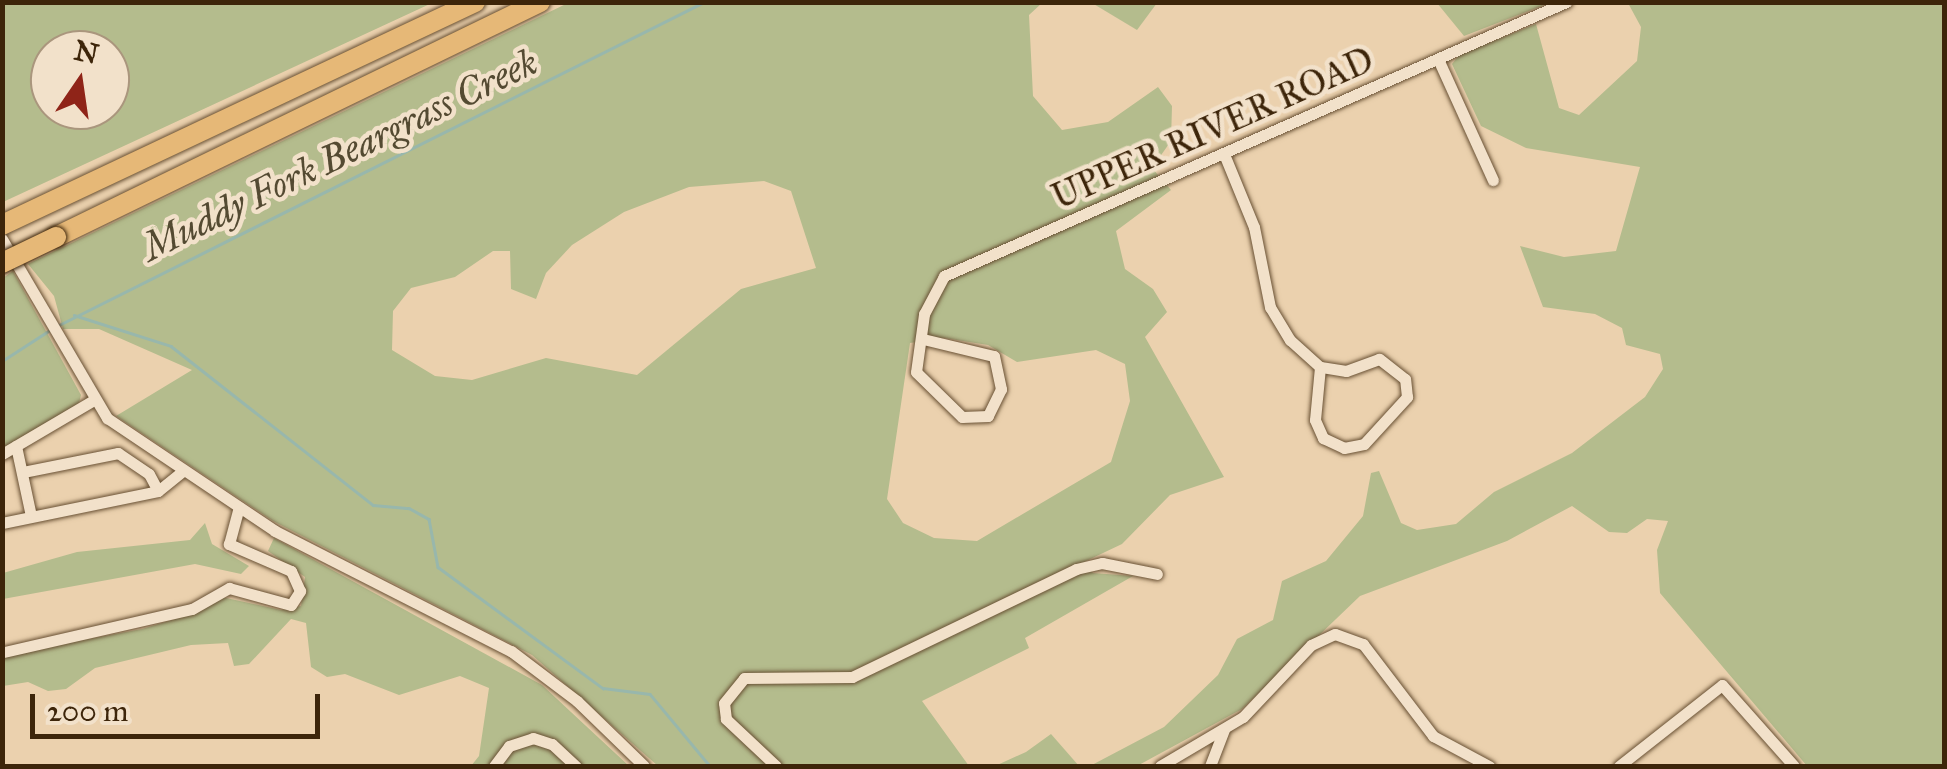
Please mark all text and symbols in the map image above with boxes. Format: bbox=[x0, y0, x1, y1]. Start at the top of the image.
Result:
north arrow bbox=[30, 30, 130, 130]
text: N bbox=[71, 33, 102, 72]
water label: Muddy Fork Beargrass Creek bbox=[135, 39, 545, 271]
street label: UPPER RIVER ROAD bbox=[1046, 39, 1380, 219]
scale bar bbox=[35, 674, 325, 736]
text: 200 m bbox=[47, 693, 128, 729]

